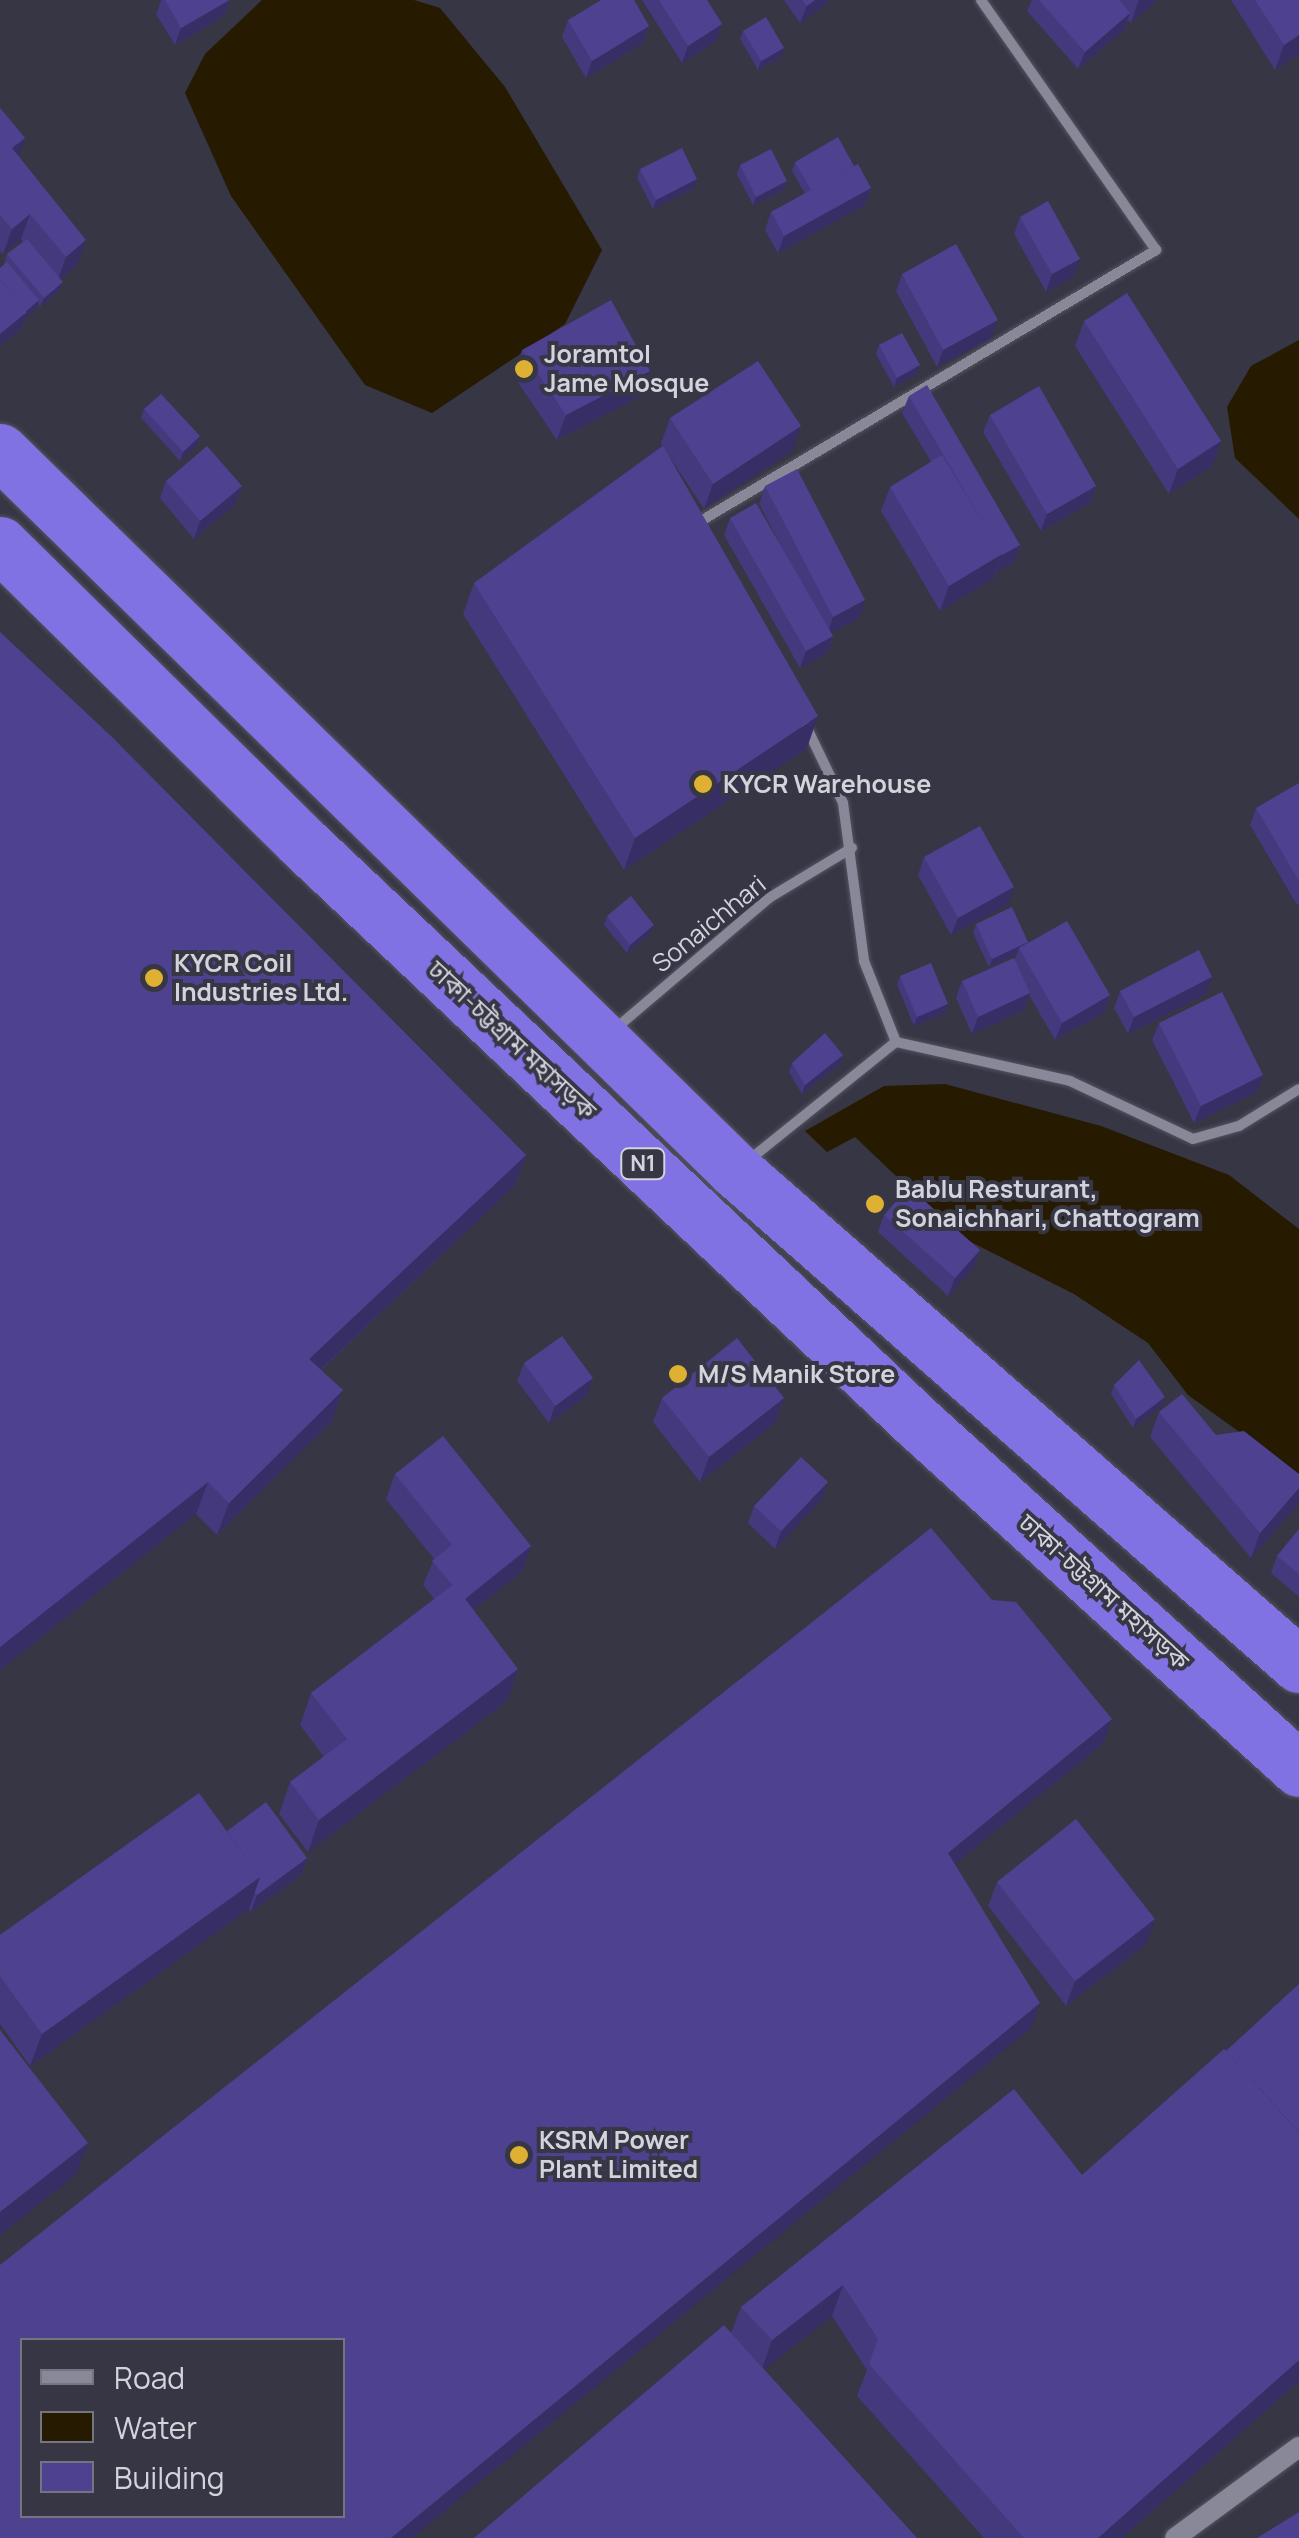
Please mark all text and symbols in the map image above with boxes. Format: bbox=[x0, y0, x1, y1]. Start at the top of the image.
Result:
place label: Joramtol Jame Mosque bbox=[544, 340, 709, 399]
marker: Joramtol Jame Mosque bbox=[513, 358, 535, 380]
place label: KYCR Warehouse bbox=[723, 769, 931, 799]
marker: KYCR Warehouse bbox=[692, 773, 714, 795]
street label: Sonaichhari bbox=[646, 869, 772, 979]
place label: KYCR Coil Industries Ltd. bbox=[174, 949, 348, 1008]
street label: ঢাকা-চট্টগ্রাম মহাসড়ক bbox=[422, 955, 602, 1125]
marker: KYCR Coil Industries Ltd. bbox=[143, 967, 165, 989]
road number: N1 bbox=[618, 1147, 668, 1181]
place label: Bablu Resturant, Sonaichhari, Chattogram bbox=[895, 1175, 1200, 1234]
marker: Bablu Resturant, Sonaichhari, Chattogram bbox=[864, 1193, 886, 1215]
place label: M/S Manik Store bbox=[698, 1359, 895, 1389]
marker: M/S Manik Store bbox=[667, 1363, 689, 1385]
street label: ঢাকা-চট্টগ্রাম মহাসড়ক bbox=[1013, 1508, 1195, 1676]
place label: KSRM Power Plant Limited bbox=[539, 2126, 698, 2185]
marker: KSRM Power Plant Limited bbox=[508, 2144, 530, 2166]
legend bbox=[20, 2338, 345, 2518]
text: Road bbox=[114, 2357, 185, 2398]
text: Water bbox=[114, 2407, 197, 2448]
text: Building bbox=[114, 2457, 225, 2498]

